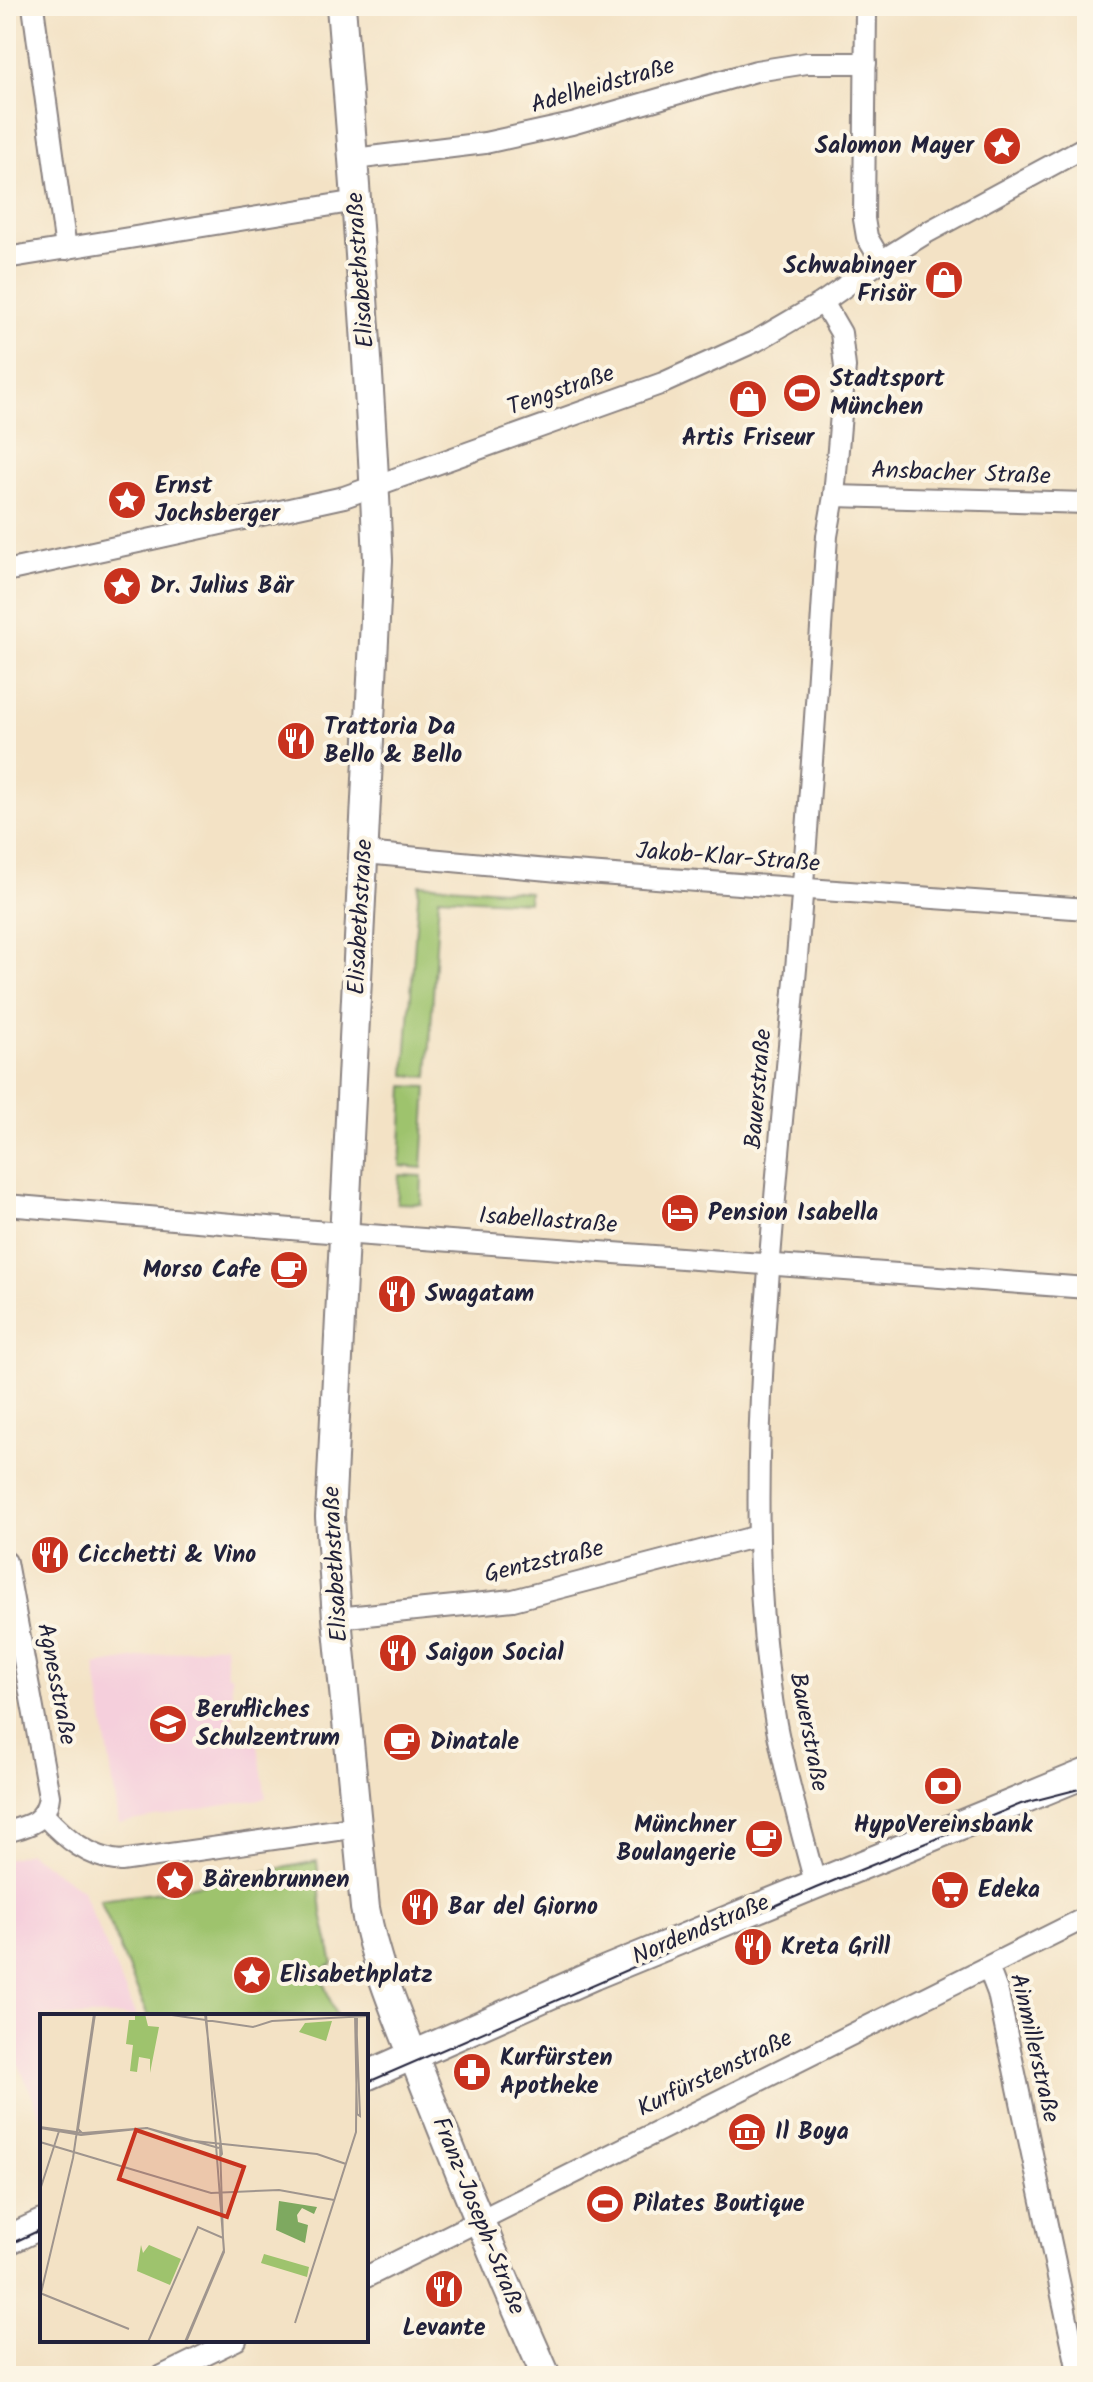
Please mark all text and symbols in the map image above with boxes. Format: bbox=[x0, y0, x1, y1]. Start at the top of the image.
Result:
street label: Adelheidstraße bbox=[526, 47, 680, 125]
place icon: Salomon Mayer bbox=[981, 125, 1023, 167]
place label: Salomon Mayer bbox=[815, 127, 975, 166]
street label: Elisabethstraße bbox=[336, 191, 386, 349]
place label: Schwabinger Frisör bbox=[783, 247, 917, 314]
shop icon: Schwabinger Frisör bbox=[923, 259, 965, 301]
street label: Tengstraße bbox=[502, 354, 620, 428]
place label: Stadtsport München bbox=[830, 360, 946, 427]
sports icon: Stadtsport München bbox=[781, 372, 823, 414]
shop icon: Artis Friseur bbox=[727, 378, 769, 420]
place label: Artis Friseur bbox=[682, 419, 816, 458]
street label: Ansbacher Straße bbox=[871, 451, 1052, 497]
place label: Ernst Jochsberger bbox=[155, 467, 281, 534]
place icon: Ernst Jochsberger bbox=[106, 479, 148, 521]
place icon: Dr. Julius Bär bbox=[101, 565, 143, 607]
place label: Dr. Julius Bär bbox=[150, 567, 295, 606]
place label: Trattoria Da Bello & Bello bbox=[324, 708, 462, 775]
restaurant icon: Trattoria Da Bello & Bello bbox=[275, 720, 317, 762]
street label: Jakob-Klar-Straße bbox=[635, 832, 822, 884]
street label: Elisabethstraße bbox=[337, 838, 385, 996]
street label: Bauerstraße bbox=[734, 1027, 784, 1151]
hotel icon: Pension Isabella bbox=[659, 1192, 701, 1234]
place label: Pension Isabella bbox=[708, 1194, 878, 1233]
street label: Isabellastraße bbox=[477, 1197, 619, 1245]
cafe icon: Morso Cafe bbox=[268, 1249, 310, 1291]
place label: Morso Cafe bbox=[143, 1251, 261, 1290]
restaurant icon: Swagatam bbox=[376, 1273, 418, 1315]
place label: Swagatam bbox=[425, 1275, 534, 1314]
street label: Elisabethstraße bbox=[312, 1485, 360, 1643]
street label: Gentzstraße bbox=[480, 1529, 608, 1595]
restaurant icon: Cicchetti & Vino bbox=[29, 1534, 71, 1576]
place label: Cicchetti & Vino bbox=[78, 1536, 256, 1575]
street label: Agnesstraße bbox=[25, 1620, 87, 1748]
restaurant icon: Saigon Social bbox=[377, 1632, 419, 1674]
place label: Saigon Social bbox=[426, 1634, 564, 1673]
street label: Bauerstraße bbox=[777, 1669, 839, 1795]
place label: Berufliches Schulzentrum bbox=[196, 1691, 340, 1758]
school or university icon: Berufliches Schulzentrum bbox=[147, 1703, 189, 1745]
cafe icon: Dinatale bbox=[381, 1721, 423, 1763]
place label: Dinatale bbox=[430, 1723, 519, 1762]
bank icon: HypoVereinsbank bbox=[922, 1765, 964, 1807]
place label: Münchner Boulangerie bbox=[617, 1806, 737, 1873]
place label: HypoVereinsbank bbox=[854, 1806, 1033, 1845]
cafe icon: Münchner Boulangerie bbox=[743, 1818, 785, 1860]
place icon: Bärenbrunnen bbox=[154, 1859, 196, 1901]
place label: Bärenbrunnen bbox=[203, 1861, 350, 1900]
supermarket icon: Edeka bbox=[929, 1869, 971, 1911]
place label: Edeka bbox=[978, 1871, 1040, 1910]
street label: Nordendstraße bbox=[626, 1883, 776, 1977]
restaurant icon: Bar del Giorno bbox=[399, 1886, 441, 1928]
place label: Bar del Giorno bbox=[448, 1888, 598, 1927]
restaurant icon: Kreta Grill bbox=[732, 1926, 774, 1968]
place label: Kreta Grill bbox=[781, 1928, 891, 1967]
place icon: Elisabethplatz bbox=[231, 1954, 273, 1996]
place label: Elisabethplatz bbox=[280, 1956, 433, 1995]
street label: Ainmillerstraße bbox=[998, 1970, 1070, 2127]
inset map bbox=[40, 2014, 368, 2342]
street label: Kurfürstenstraße bbox=[631, 2019, 800, 2129]
place label: Kurfürsten Apotheke bbox=[500, 2039, 612, 2106]
pharmacy icon: Kurfürsten Apotheke bbox=[451, 2051, 493, 2093]
street label: Franz-Joseph-Straße bbox=[420, 2111, 536, 2321]
museum icon: Il Boya bbox=[726, 2111, 768, 2153]
place label: Il Boya bbox=[775, 2113, 849, 2152]
sports icon: Pilates Boutique bbox=[584, 2183, 626, 2225]
place label: Pilates Boutique bbox=[633, 2185, 805, 2224]
restaurant icon: Levante bbox=[423, 2268, 465, 2310]
place label: Levante bbox=[402, 2309, 486, 2348]

